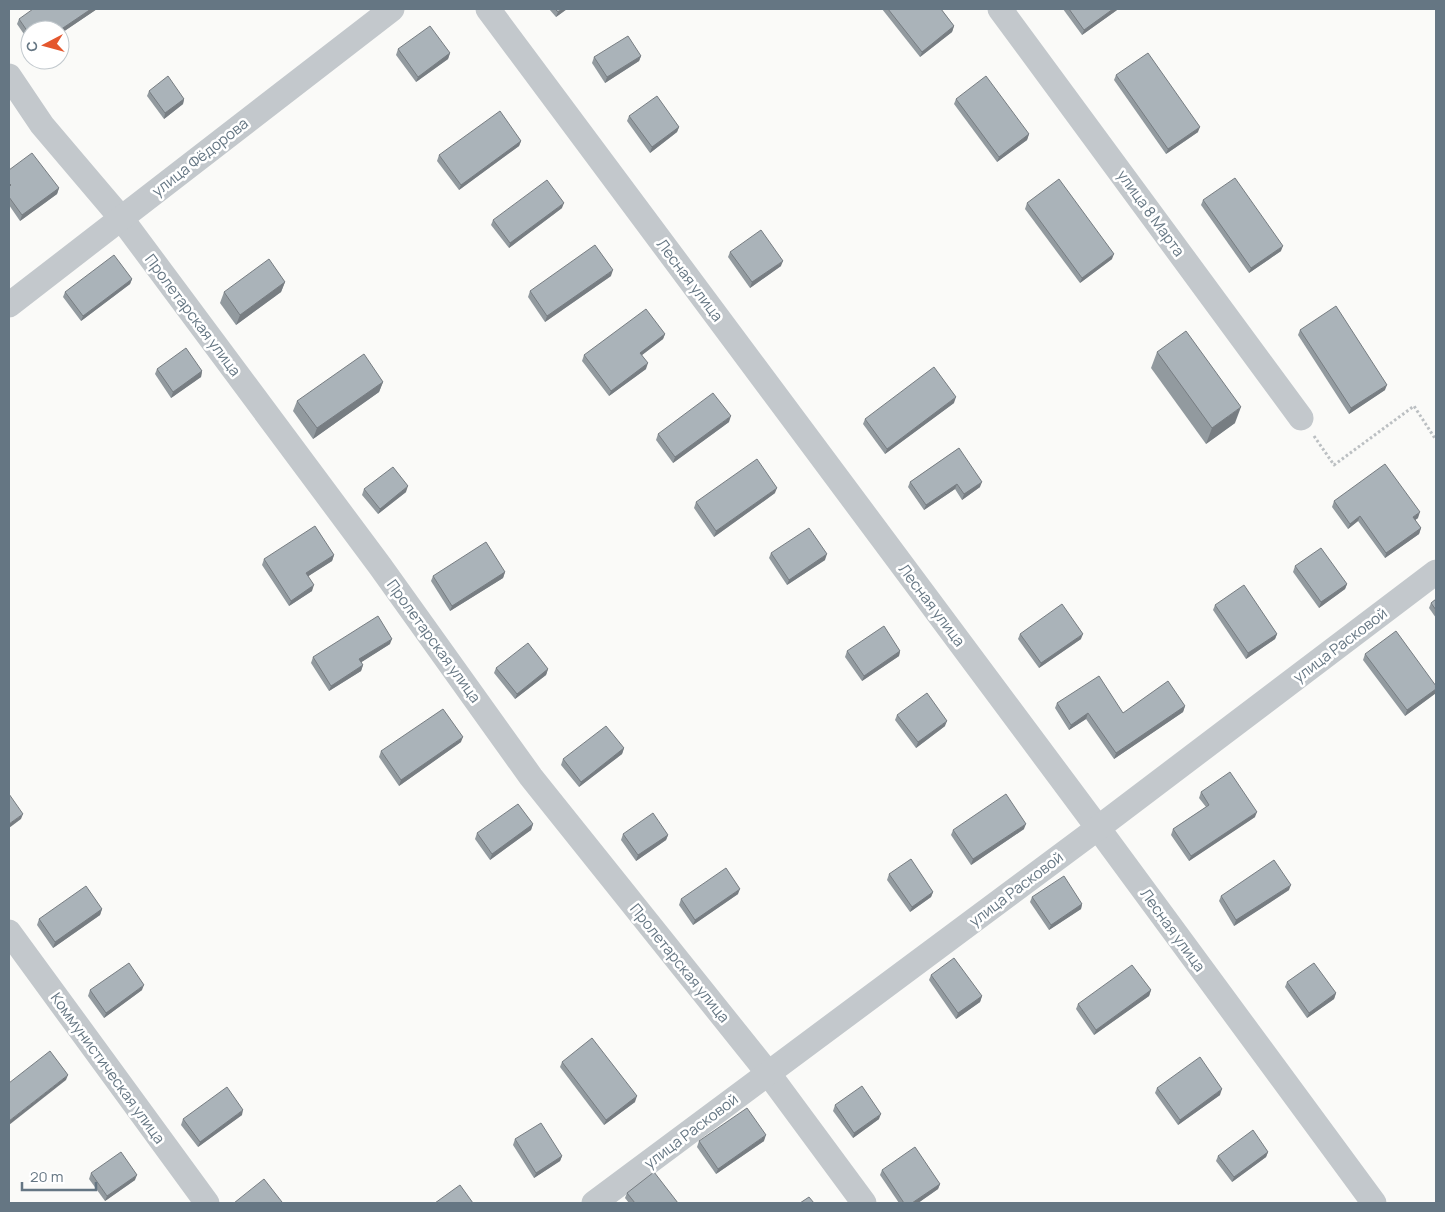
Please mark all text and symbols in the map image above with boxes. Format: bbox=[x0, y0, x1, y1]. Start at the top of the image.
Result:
north arrow bbox=[20, 20, 70, 70]
text: С bbox=[22, 40, 42, 53]
street label: улица Фёдорова bbox=[148, 113, 252, 201]
street label: улица 8 Марта bbox=[1112, 165, 1190, 261]
street label: Лесная улица bbox=[652, 234, 728, 326]
street label: Пролетарская улица bbox=[140, 250, 246, 380]
street label: Лесная улица bbox=[894, 559, 970, 651]
street label: Пролетарская улица bbox=[382, 575, 486, 707]
street label: улица Расковой bbox=[1289, 603, 1391, 687]
street label: улица Расковой bbox=[965, 847, 1067, 931]
street label: Лесная улица bbox=[1136, 884, 1210, 976]
street label: Пролетарская улица bbox=[625, 899, 735, 1027]
street label: Коммунистическая улица bbox=[46, 988, 170, 1148]
street label: улица Расковой bbox=[640, 1089, 742, 1173]
scale bar bbox=[22, 1160, 96, 1192]
text: 20 m bbox=[30, 1166, 63, 1187]

